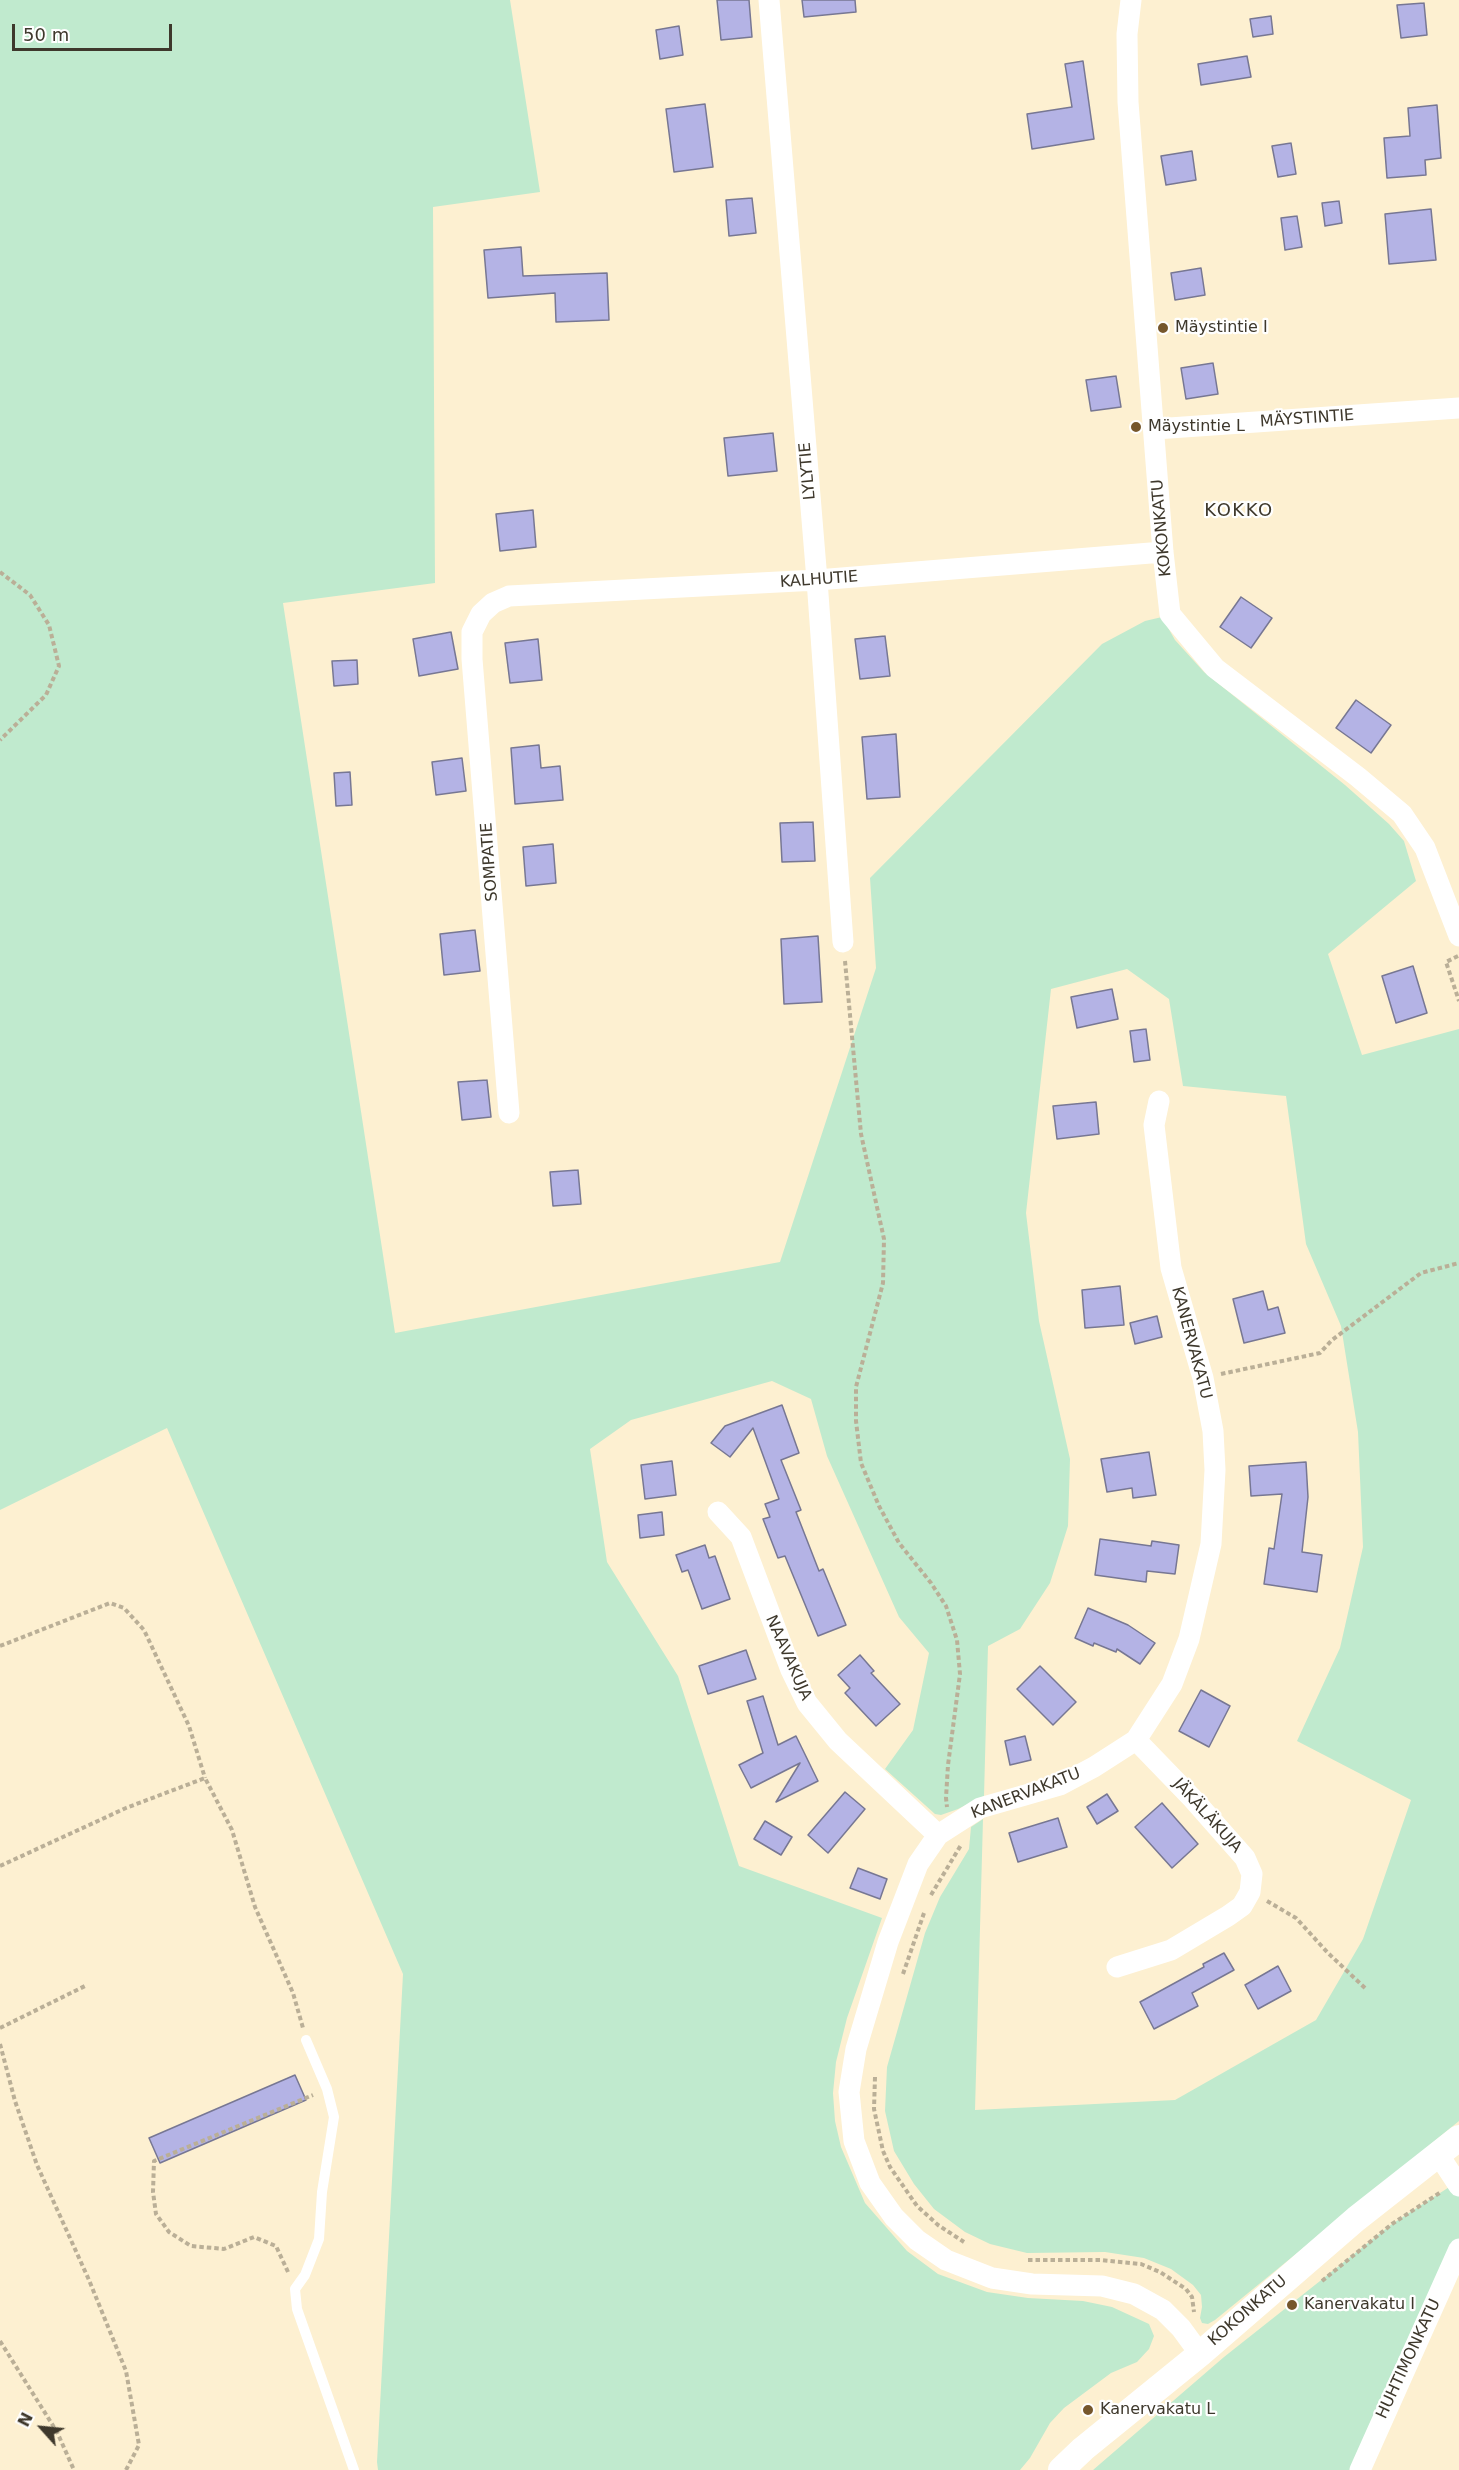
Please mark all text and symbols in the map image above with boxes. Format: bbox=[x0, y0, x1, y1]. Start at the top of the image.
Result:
scale bar bbox=[15, 12, 176, 50]
text: 50 m bbox=[23, 24, 69, 45]
place label: Mäystintie I bbox=[1175, 318, 1268, 338]
marker: Mäystintie I bbox=[1156, 321, 1170, 335]
street label: MÄYSTINTIE bbox=[1259, 406, 1355, 432]
place label: Mäystintie L bbox=[1148, 417, 1245, 437]
marker: Mäystintie L bbox=[1129, 420, 1143, 434]
street label: LYLYTIE bbox=[796, 441, 820, 501]
street label: KOKONKATU bbox=[1148, 478, 1176, 578]
district label: KOKKO bbox=[1204, 500, 1274, 522]
street label: KALHUTIE bbox=[779, 568, 859, 592]
street label: SOMPATIE bbox=[478, 822, 502, 902]
street label: KANERVAKATU bbox=[1167, 1285, 1215, 1401]
street label: NAAVAKUJA bbox=[761, 1612, 815, 1704]
street label: KANERVAKATU bbox=[969, 1764, 1083, 1824]
street label: JÄKÄLÄKUJA bbox=[1168, 1775, 1246, 1857]
street label: KOKONKATU bbox=[1205, 2272, 1291, 2350]
place label: Kanervakatu I bbox=[1304, 2295, 1415, 2315]
street label: HUHTIMONKATU bbox=[1373, 2296, 1445, 2422]
marker: Kanervakatu I bbox=[1285, 2298, 1299, 2312]
north arrow bbox=[12, 2398, 72, 2458]
place label: Kanervakatu L bbox=[1100, 2400, 1215, 2420]
marker: Kanervakatu L bbox=[1081, 2403, 1095, 2417]
text: N bbox=[14, 2409, 37, 2430]

